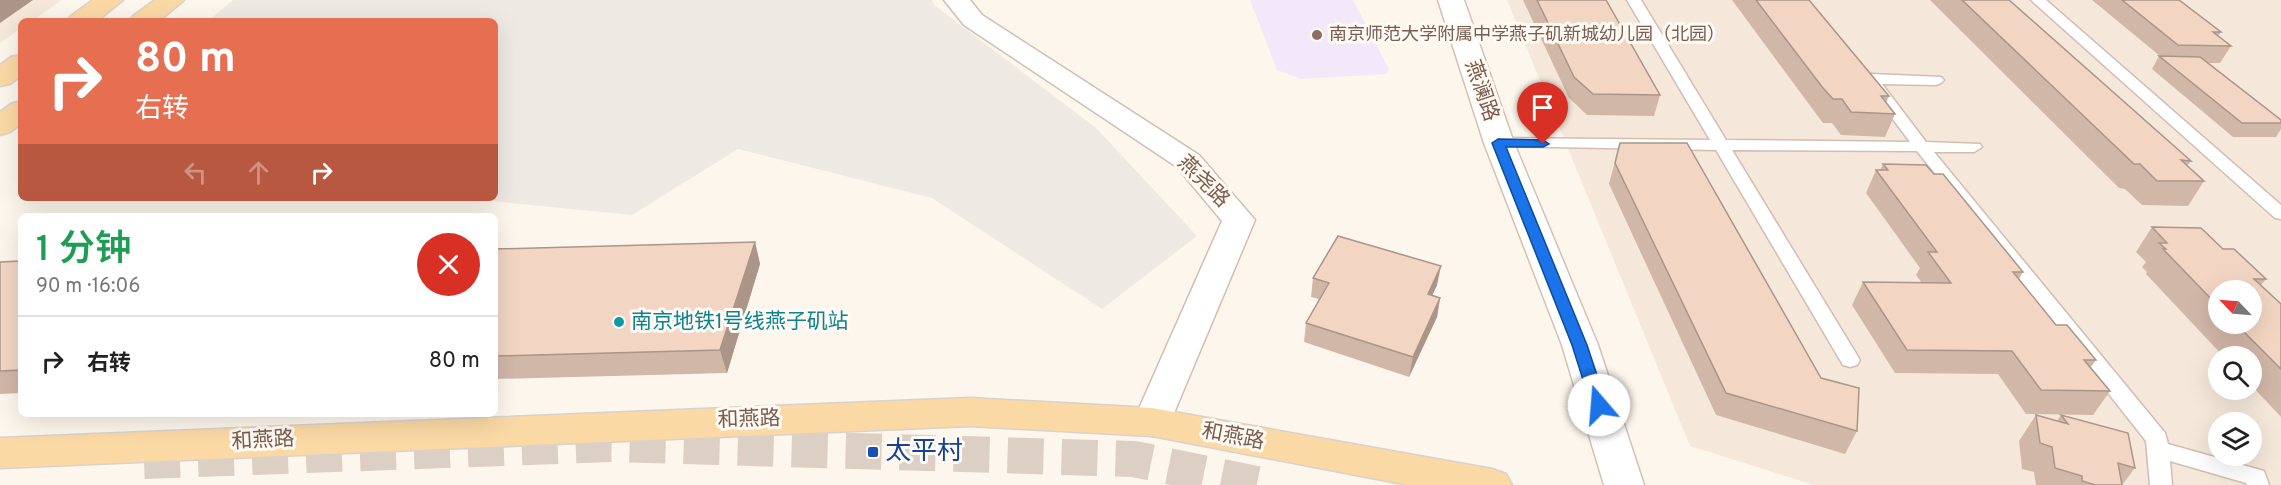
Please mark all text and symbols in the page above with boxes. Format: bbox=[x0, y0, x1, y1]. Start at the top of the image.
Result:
place label: 南京师范大学附属中学燕子矶新城幼儿园（北园） bbox=[1329, 24, 1725, 47]
marker: 南京师范大学附属中学燕子矶新城幼儿园（北园） bbox=[1310, 28, 1324, 42]
text: 80 m bbox=[135, 34, 236, 87]
icon: right bbox=[36, 42, 114, 120]
street label: 燕澜路 bbox=[1458, 57, 1504, 125]
pin bbox=[1517, 82, 1568, 144]
icon: arrive bbox=[1526, 91, 1559, 124]
text: 右转 bbox=[135, 93, 189, 127]
street label: 燕尧路 bbox=[1171, 150, 1235, 214]
icon: left bbox=[179, 156, 212, 189]
icon: ahead bbox=[242, 156, 275, 189]
icon: right bbox=[305, 156, 338, 189]
text: 1 分钟 bbox=[36, 228, 131, 274]
button: close bbox=[417, 233, 480, 296]
text: 90 m · 16:06 bbox=[36, 274, 140, 300]
north arrow bbox=[2208, 280, 2262, 334]
map controls bbox=[2208, 280, 2262, 466]
place label: 南京地铁1号线燕子矶站 bbox=[631, 309, 849, 336]
marker: 南京地铁1号线燕子矶站 bbox=[612, 315, 626, 329]
icon: right bbox=[36, 345, 69, 378]
button: search bbox=[2208, 346, 2262, 400]
text: 80 m bbox=[429, 348, 480, 375]
text: 右转 bbox=[87, 351, 131, 378]
position arrow bbox=[1567, 373, 1631, 437]
street label: 和燕路 bbox=[717, 405, 781, 435]
button: layers bbox=[2208, 412, 2262, 466]
street label: 和燕路 bbox=[1200, 418, 1266, 456]
street label: 和燕路 bbox=[231, 426, 295, 456]
place label: 太平村 bbox=[885, 436, 963, 469]
marker: 太平村 bbox=[866, 445, 880, 459]

